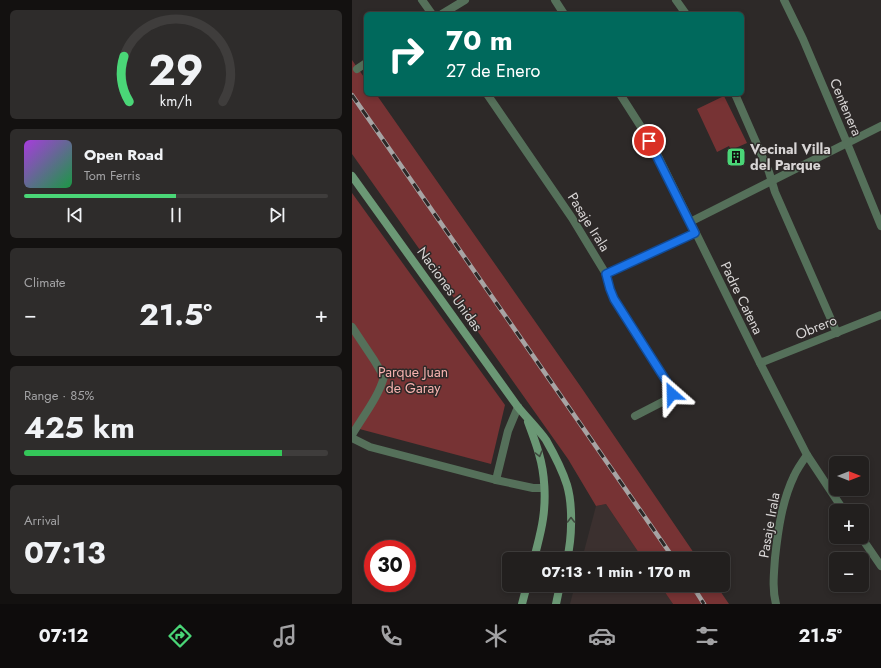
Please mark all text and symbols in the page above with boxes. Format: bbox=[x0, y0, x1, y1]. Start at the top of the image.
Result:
text: 70 m bbox=[446, 20, 513, 61]
icon: right bbox=[380, 28, 432, 80]
text: 29 bbox=[148, 40, 204, 101]
text: 27 de Enero bbox=[446, 58, 540, 84]
street label: Centenera bbox=[825, 75, 867, 139]
text: km/h bbox=[160, 91, 192, 111]
pin bbox=[632, 124, 666, 158]
icon: arrive bbox=[638, 130, 660, 152]
place label: Vecinal Villa del Parque bbox=[749, 139, 831, 175]
text: Open Road bbox=[84, 144, 163, 166]
building icon: Vecinal Villa del Parque bbox=[725, 146, 747, 168]
text: Tom Ferris bbox=[84, 166, 140, 185]
street label: Pasaje Irala bbox=[563, 189, 615, 255]
icon: previous bbox=[64, 204, 86, 226]
icon: pause bbox=[165, 204, 187, 226]
icon: next bbox=[266, 204, 288, 226]
street label: Naciones Unidas bbox=[412, 243, 488, 336]
street label: Padre Catena bbox=[716, 258, 768, 338]
text: Climate bbox=[24, 273, 65, 292]
text: 21.5° bbox=[139, 293, 212, 336]
text: − bbox=[24, 298, 37, 330]
text: + bbox=[314, 298, 328, 330]
street label: Obrero bbox=[792, 310, 840, 344]
park label: Parque Juan de Garay bbox=[378, 362, 448, 398]
position arrow bbox=[651, 373, 693, 415]
text: Range · 85% bbox=[24, 386, 94, 405]
text: 425 km bbox=[24, 406, 135, 449]
one-way arrow bbox=[534, 450, 543, 457]
north arrow bbox=[829, 456, 869, 496]
map controls bbox=[829, 456, 869, 592]
street label: Pasaje Irala bbox=[753, 491, 785, 559]
button: + bbox=[829, 504, 869, 544]
text: Arrival bbox=[24, 511, 60, 530]
one-way arrow bbox=[566, 517, 575, 523]
text: 07:13 bbox=[24, 531, 106, 574]
speed limit sign: 30 bbox=[364, 540, 416, 592]
button: − bbox=[829, 552, 869, 592]
text: 07:13 · 1 min · 170 m bbox=[541, 561, 691, 583]
icon: directions bbox=[166, 622, 194, 650]
icon: music bbox=[271, 622, 299, 650]
icon: phone bbox=[377, 622, 405, 650]
icon: climate bbox=[482, 622, 510, 650]
icon: car bbox=[588, 622, 616, 650]
icon: filters bbox=[693, 622, 721, 650]
text: 07:12 bbox=[39, 623, 88, 649]
text: 21.5° bbox=[798, 623, 842, 649]

